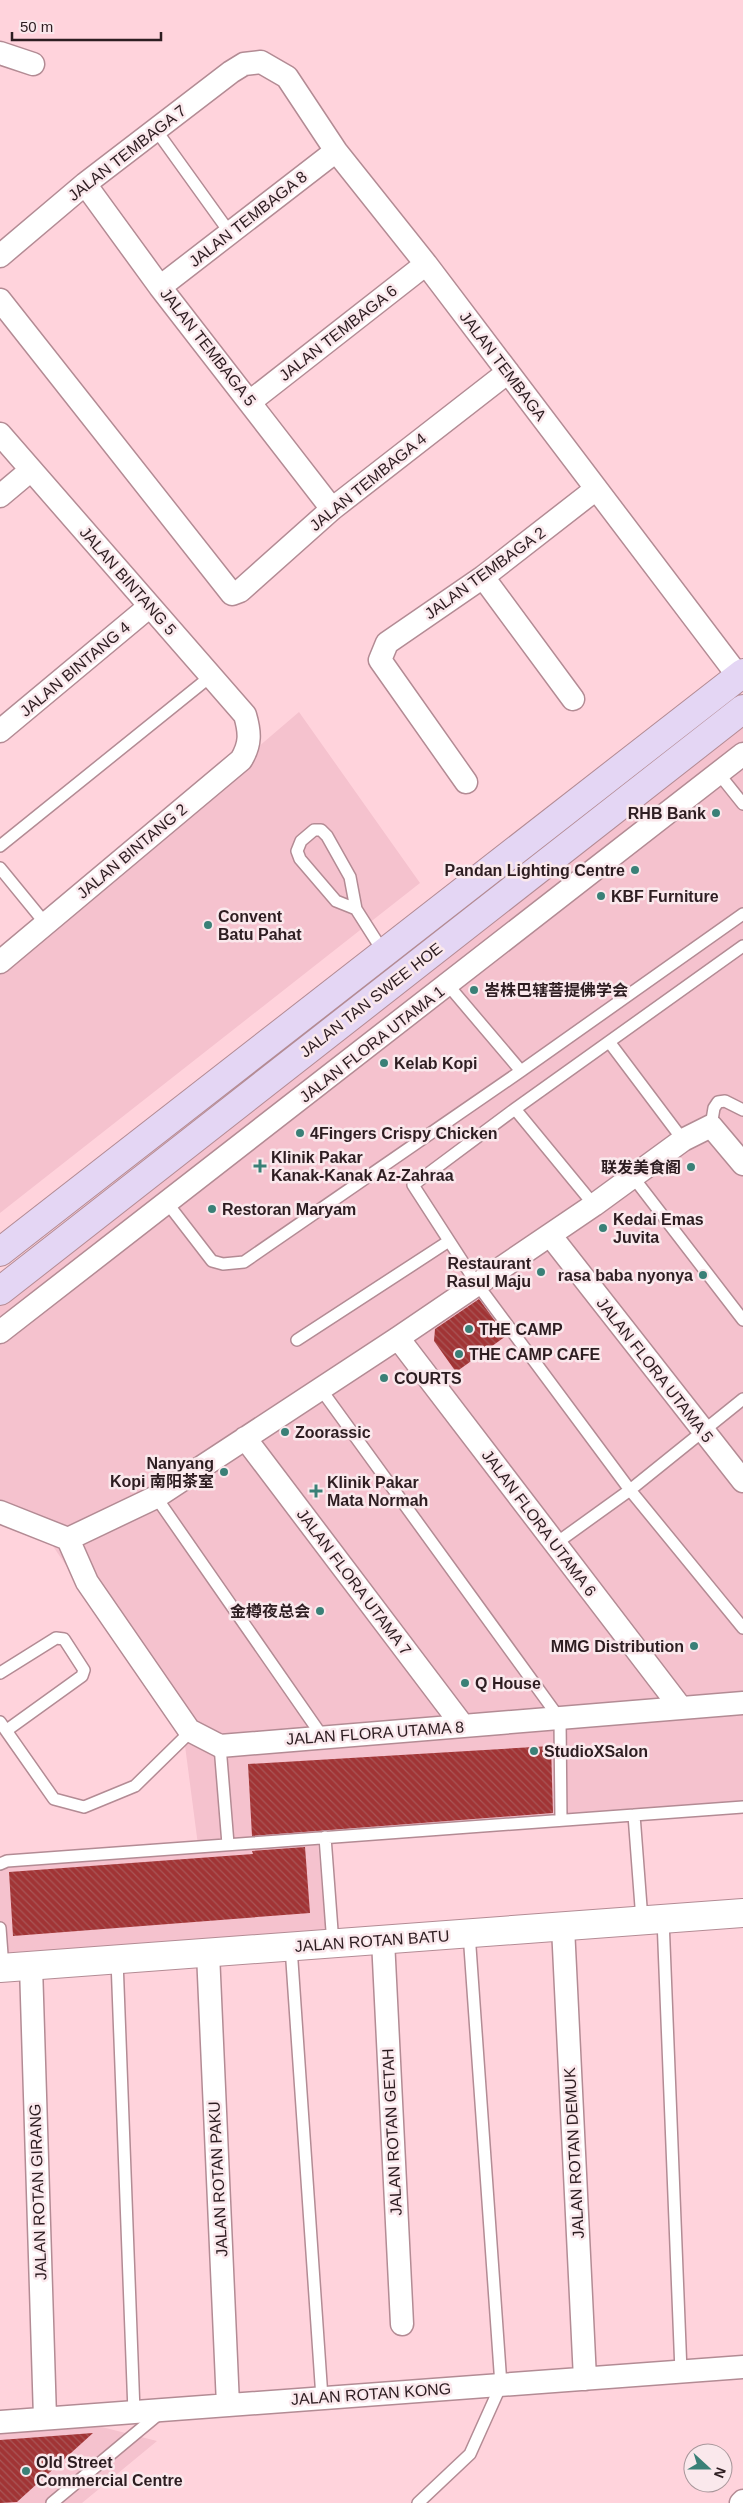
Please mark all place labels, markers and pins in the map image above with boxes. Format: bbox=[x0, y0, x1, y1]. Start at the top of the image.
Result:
place label: RHB Bank bbox=[628, 805, 706, 822]
marker: RHB Bank bbox=[710, 807, 722, 819]
place label: Pandan Lighting Centre bbox=[445, 862, 625, 879]
marker: Pandan Lighting Centre bbox=[629, 864, 641, 876]
place label: KBF Furniture bbox=[611, 888, 719, 905]
marker: KBF Furniture bbox=[595, 890, 607, 902]
place label: Convent Batu Pahat bbox=[218, 908, 302, 943]
marker: Convent Batu Pahat bbox=[202, 919, 214, 931]
place label: 峇株巴辖菩提佛学会 bbox=[484, 981, 628, 999]
marker: 峇株巴辖菩提佛学会 bbox=[468, 984, 480, 996]
place label: Kelab Kopi bbox=[394, 1055, 478, 1072]
marker: Kelab Kopi bbox=[378, 1057, 390, 1069]
place label: 4Fingers Crispy Chicken bbox=[310, 1125, 498, 1142]
marker: 4Fingers Crispy Chicken bbox=[294, 1127, 306, 1139]
place label: Klinik Pakar Kanak-Kanak Az-Zahraa bbox=[271, 1149, 454, 1184]
marker: Klinik Pakar Kanak-Kanak Az-Zahraa bbox=[253, 1159, 267, 1173]
place label: 联发美食阁 bbox=[601, 1159, 681, 1176]
marker: 联发美食阁 bbox=[685, 1161, 697, 1173]
place label: Restoran Maryam bbox=[222, 1201, 356, 1218]
marker: Restoran Maryam bbox=[206, 1203, 218, 1215]
place label: Kedai Emas Juvita bbox=[613, 1211, 704, 1246]
marker: Kedai Emas Juvita bbox=[597, 1222, 609, 1234]
place label: Restaurant Rasul Maju bbox=[447, 1255, 532, 1290]
marker: Restaurant Rasul Maju bbox=[535, 1266, 547, 1278]
place label: rasa baba nyonya bbox=[558, 1267, 693, 1284]
marker: rasa baba nyonya bbox=[697, 1269, 709, 1281]
place label: THE CAMP bbox=[479, 1321, 563, 1338]
marker: THE CAMP bbox=[463, 1323, 475, 1335]
place label: THE CAMP CAFE bbox=[469, 1346, 601, 1363]
marker: THE CAMP CAFE bbox=[453, 1348, 465, 1360]
place label: COURTS bbox=[394, 1370, 462, 1387]
marker: COURTS bbox=[378, 1372, 390, 1384]
place label: Zoorassic bbox=[295, 1424, 371, 1441]
marker: Zoorassic bbox=[279, 1426, 291, 1438]
place label: Nanyang Kopi 南阳茶室 bbox=[110, 1455, 214, 1490]
marker: Nanyang Kopi 南阳茶室 bbox=[218, 1466, 230, 1478]
place label: Klinik Pakar Mata Normah bbox=[327, 1474, 428, 1509]
marker: Klinik Pakar Mata Normah bbox=[309, 1484, 323, 1498]
place label: 金樽夜总会 bbox=[230, 1603, 310, 1620]
marker: 金樽夜总会 bbox=[314, 1605, 326, 1617]
place label: MMG Distribution bbox=[551, 1638, 684, 1655]
marker: MMG Distribution bbox=[688, 1640, 700, 1652]
place label: Q House bbox=[475, 1675, 541, 1692]
marker: Q House bbox=[459, 1677, 471, 1689]
place label: StudioXSalon bbox=[544, 1743, 648, 1760]
marker: StudioXSalon bbox=[528, 1745, 540, 1757]
place label: Old Street Commercial Centre bbox=[36, 2454, 183, 2489]
marker: Old Street Commercial Centre bbox=[20, 2465, 32, 2477]

